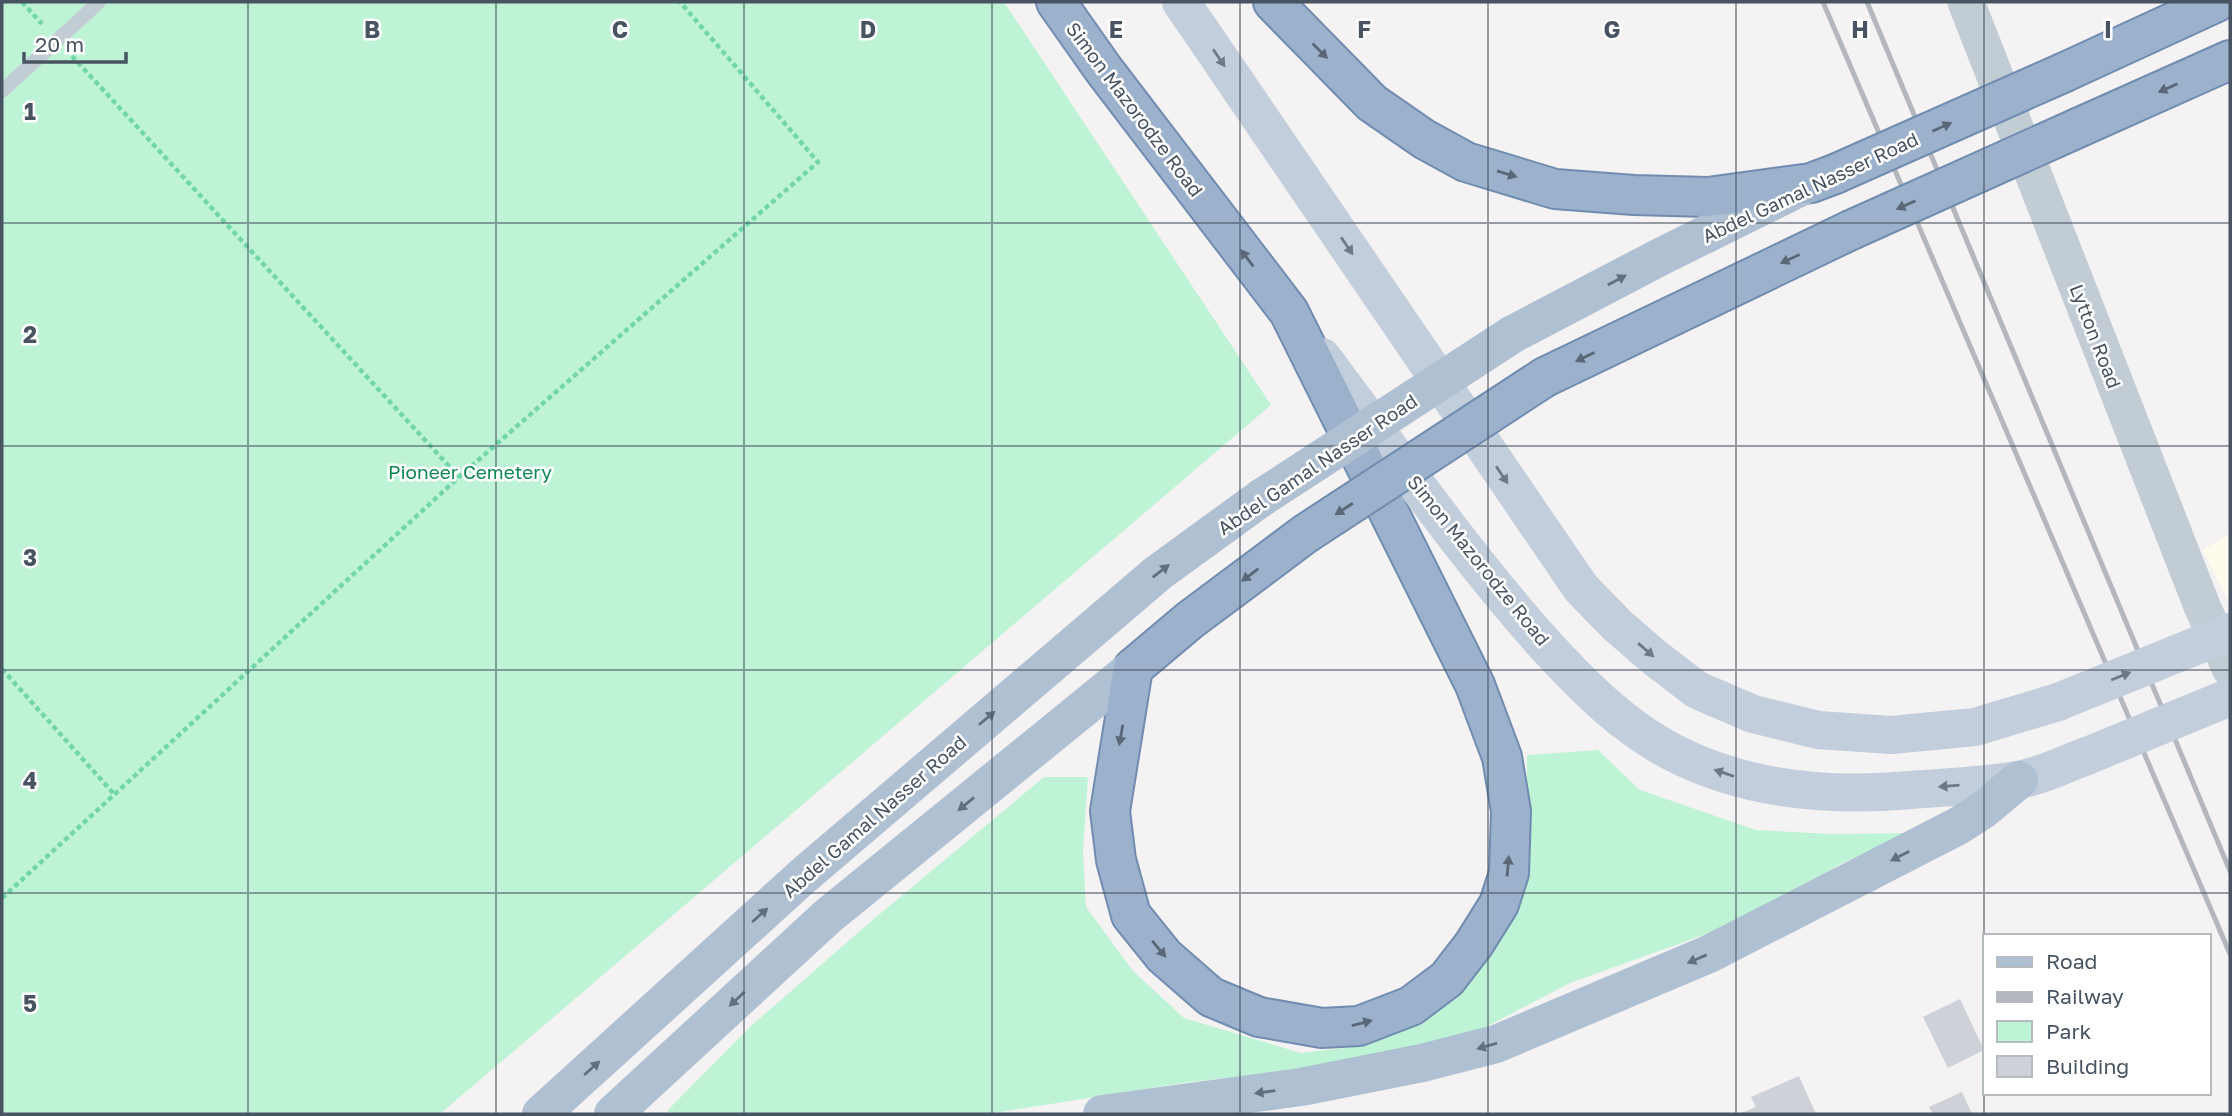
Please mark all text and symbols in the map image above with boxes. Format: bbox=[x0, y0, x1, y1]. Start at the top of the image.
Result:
text: B bbox=[364, 15, 380, 43]
text: C bbox=[612, 15, 628, 43]
text: D bbox=[860, 15, 876, 43]
text: E bbox=[1109, 15, 1123, 43]
text: F bbox=[1357, 15, 1371, 43]
text: G bbox=[1604, 15, 1620, 43]
text: H bbox=[1851, 15, 1869, 43]
text: I bbox=[2104, 15, 2112, 43]
street label: Simon Mazorodze Road bbox=[1062, 17, 1208, 201]
scale bar bbox=[24, 21, 126, 65]
text: 20 m bbox=[35, 31, 84, 57]
one-way arrow bbox=[1312, 42, 1328, 59]
one-way arrow bbox=[1212, 49, 1226, 67]
one-way arrow bbox=[2158, 82, 2178, 94]
text: 1 bbox=[24, 97, 36, 125]
one-way arrow bbox=[1932, 121, 1952, 133]
street label: Abdel Gamal Nasser Road bbox=[1698, 127, 1922, 247]
one-way arrow bbox=[1497, 170, 1518, 180]
one-way arrow bbox=[1896, 199, 1916, 211]
one-way arrow bbox=[1340, 237, 1354, 255]
one-way arrow bbox=[1241, 249, 1255, 267]
one-way arrow bbox=[1779, 253, 1800, 264]
one-way arrow bbox=[1607, 274, 1627, 286]
street label: Lytton Road bbox=[2066, 281, 2126, 391]
text: 2 bbox=[23, 320, 37, 348]
one-way arrow bbox=[1575, 352, 1595, 363]
street label: Abdel Gamal Nasser Road bbox=[1213, 389, 1421, 539]
park label: Pioneer Cemetery bbox=[388, 460, 552, 483]
one-way arrow bbox=[1495, 466, 1509, 484]
street label: Simon Mazorodze Road bbox=[1403, 470, 1555, 650]
one-way arrow bbox=[1334, 502, 1354, 515]
text: 3 bbox=[23, 543, 37, 571]
one-way arrow bbox=[1152, 564, 1170, 578]
one-way arrow bbox=[1241, 568, 1259, 582]
one-way arrow bbox=[1637, 642, 1654, 657]
one-way arrow bbox=[2111, 670, 2131, 682]
one-way arrow bbox=[979, 711, 996, 726]
one-way arrow bbox=[1115, 724, 1126, 746]
street label: Abdel Gamal Nasser Road bbox=[778, 730, 970, 902]
text: 4 bbox=[23, 766, 37, 794]
one-way arrow bbox=[1713, 767, 1734, 778]
one-way arrow bbox=[1938, 781, 1960, 792]
one-way arrow bbox=[957, 796, 975, 811]
one-way arrow bbox=[1890, 851, 1910, 862]
one-way arrow bbox=[1503, 855, 1514, 877]
one-way arrow bbox=[751, 907, 769, 923]
legend bbox=[1983, 934, 2211, 1095]
one-way arrow bbox=[1151, 941, 1166, 958]
text: Road bbox=[2046, 948, 2097, 974]
one-way arrow bbox=[1687, 954, 1708, 965]
text: Railway bbox=[2046, 983, 2124, 1009]
text: 5 bbox=[23, 989, 37, 1017]
one-way arrow bbox=[729, 991, 746, 1007]
one-way arrow bbox=[1352, 1017, 1374, 1028]
text: Park bbox=[2046, 1018, 2092, 1044]
one-way arrow bbox=[1476, 1041, 1498, 1052]
text: Building bbox=[2046, 1053, 2129, 1079]
one-way arrow bbox=[583, 1061, 600, 1077]
one-way arrow bbox=[1253, 1087, 1275, 1098]

